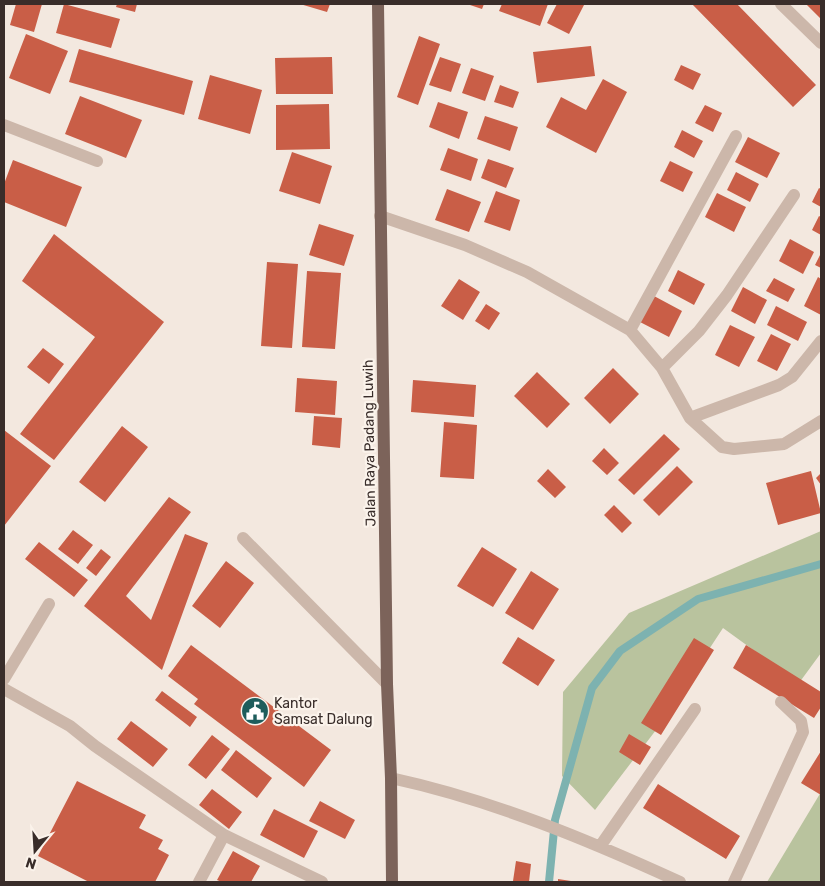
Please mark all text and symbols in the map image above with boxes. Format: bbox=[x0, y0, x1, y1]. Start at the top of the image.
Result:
street label: Jalan Raya Padang Luwih bbox=[360, 359, 379, 527]
place label: Kantor Samsat Dalung bbox=[274, 695, 373, 728]
public building icon: Kantor Samsat Dalung bbox=[240, 696, 270, 726]
north arrow bbox=[10, 826, 60, 876]
text: N bbox=[24, 853, 39, 873]

